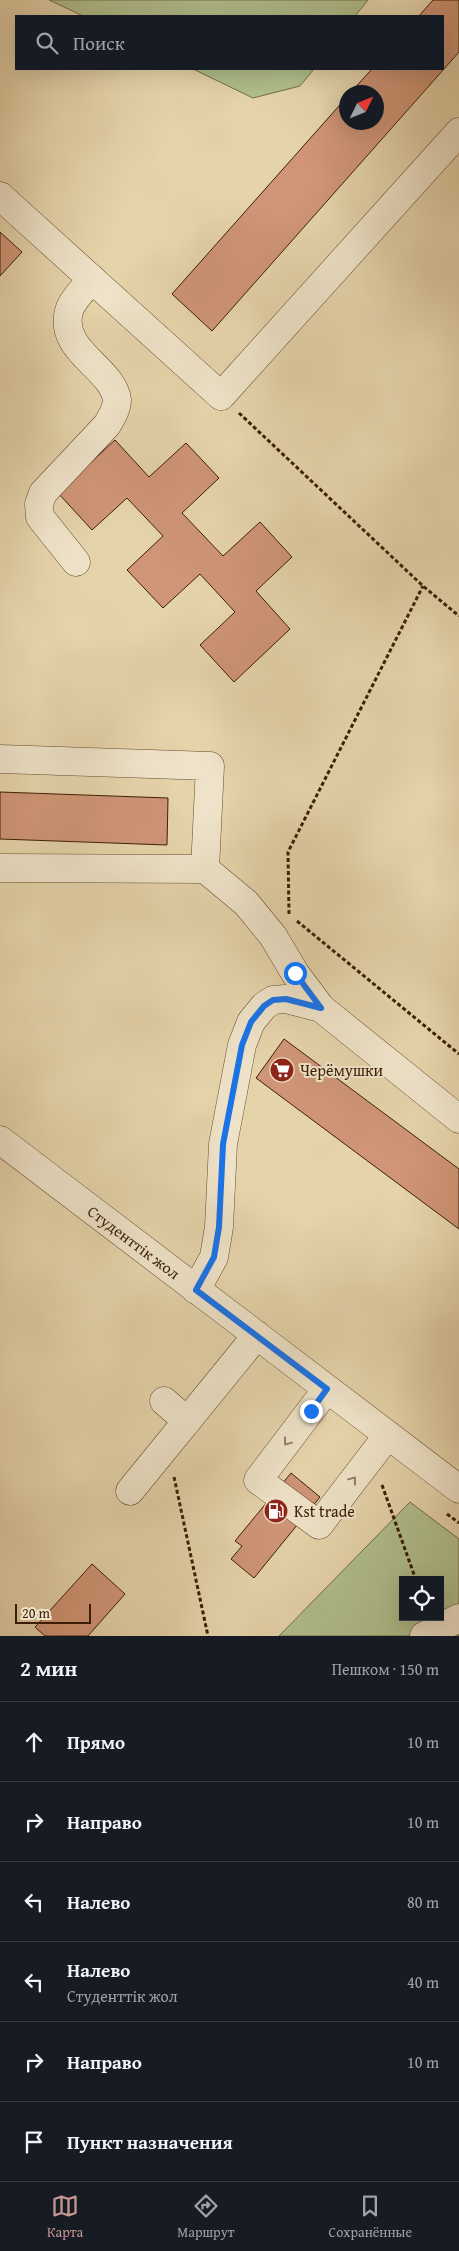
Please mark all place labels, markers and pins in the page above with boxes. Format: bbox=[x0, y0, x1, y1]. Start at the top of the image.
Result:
supermarket icon: Черёмушки bbox=[269, 1057, 295, 1083]
place label: Черёмушки bbox=[300, 1058, 383, 1082]
fuel station icon: Kst trade bbox=[263, 1498, 289, 1524]
place label: Kst trade bbox=[294, 1499, 355, 1523]

